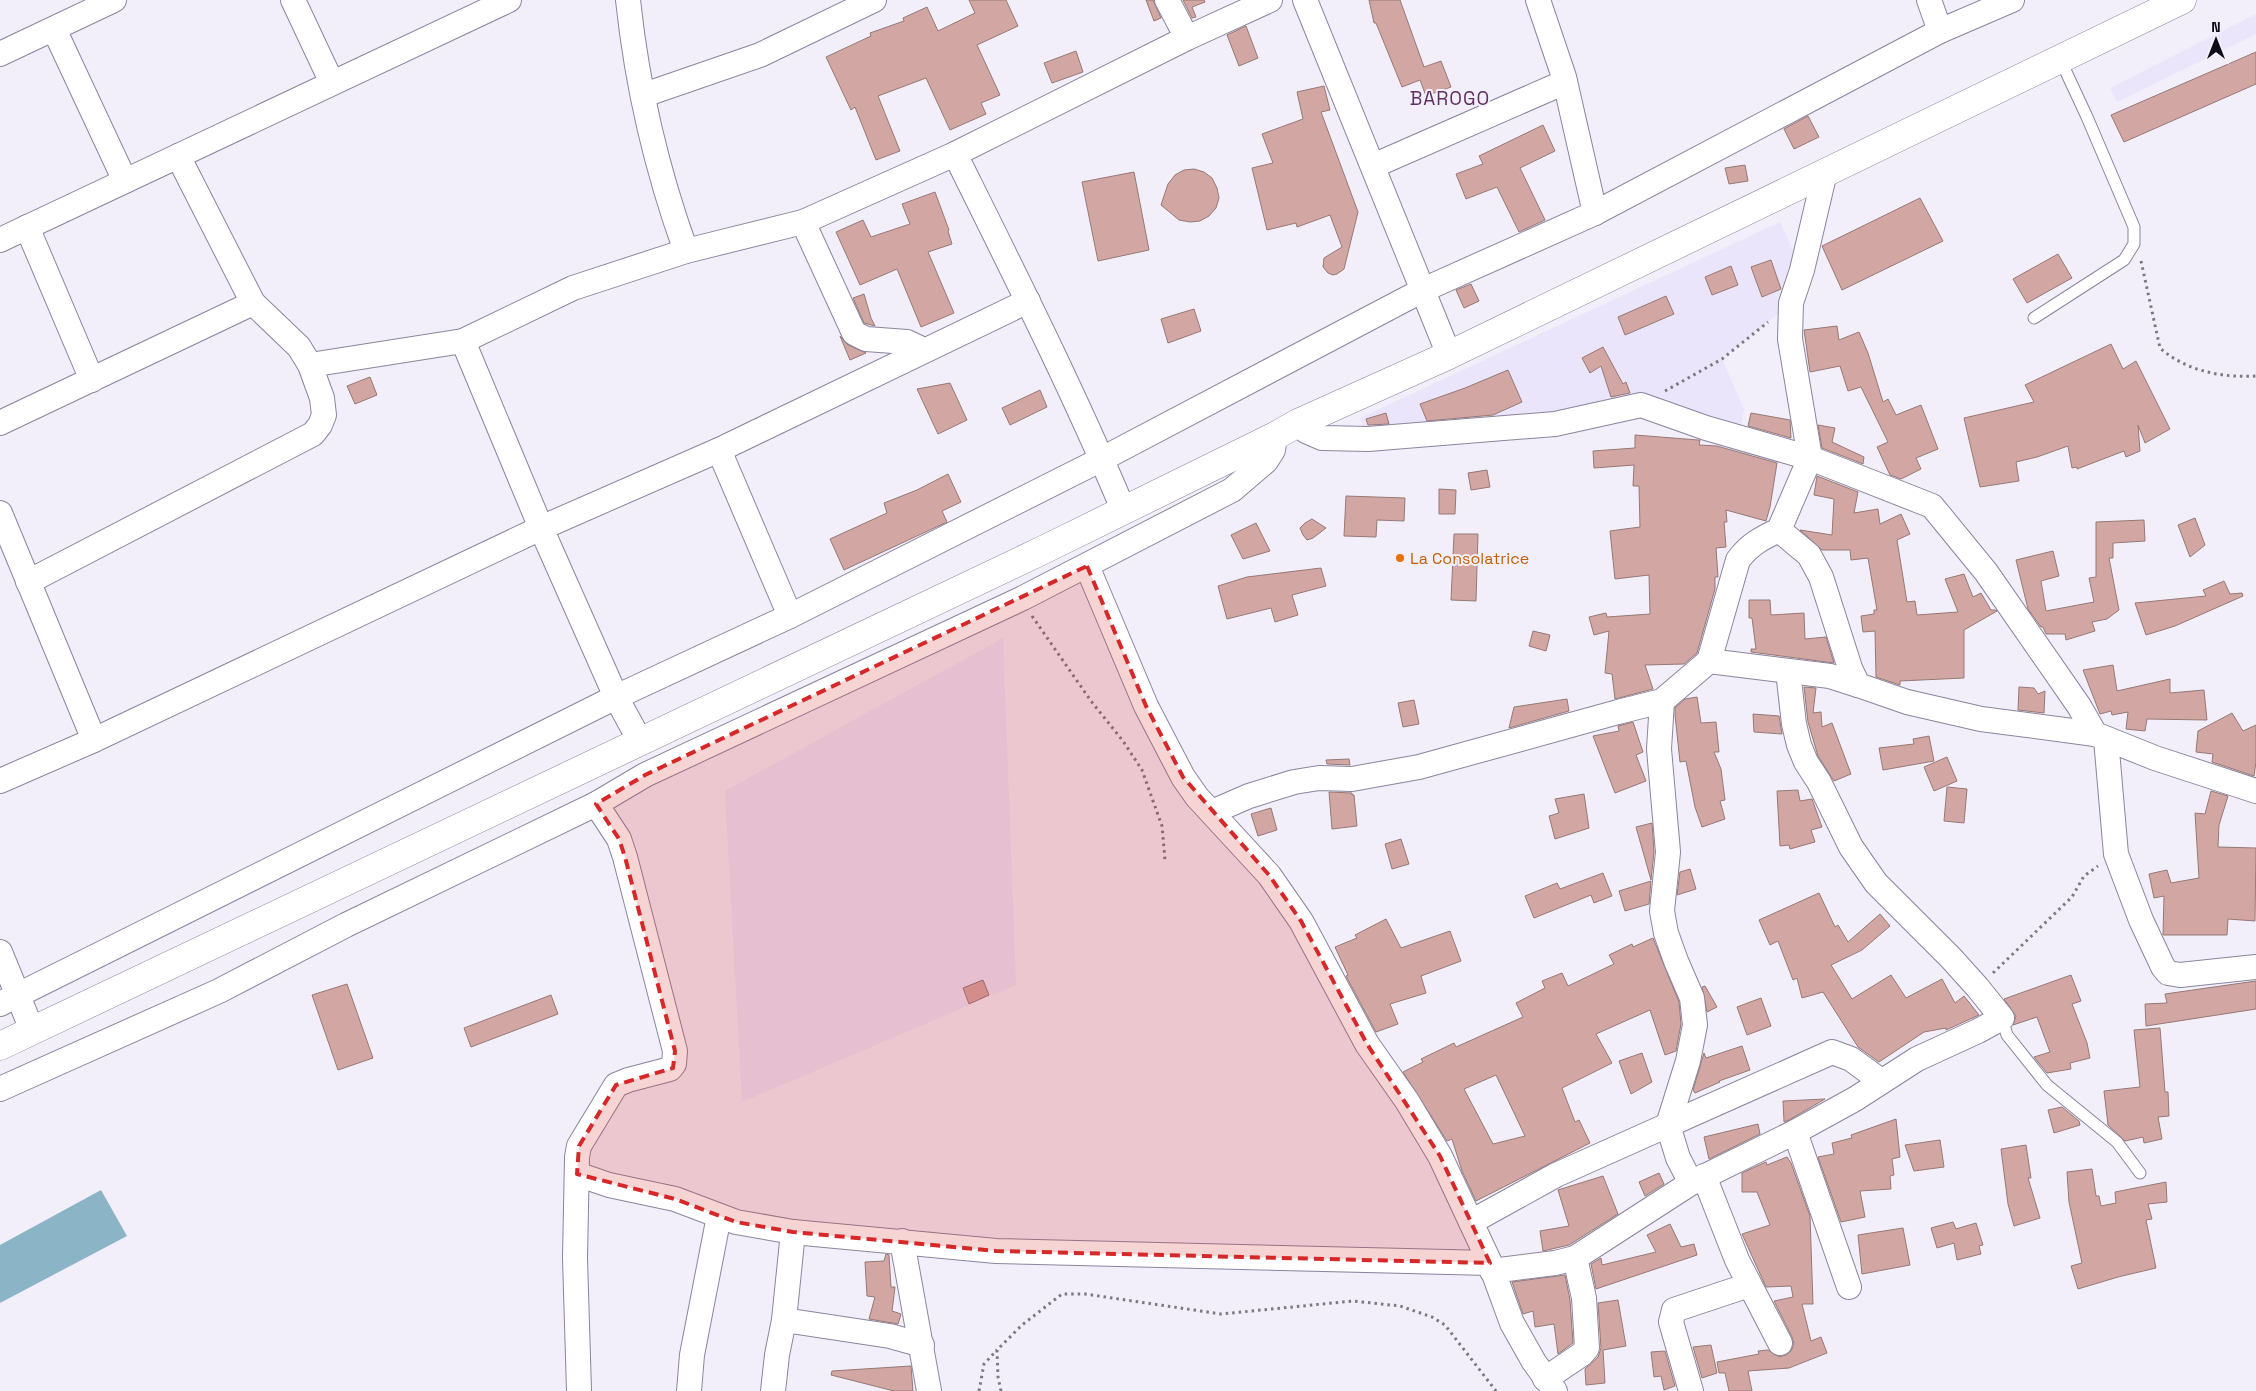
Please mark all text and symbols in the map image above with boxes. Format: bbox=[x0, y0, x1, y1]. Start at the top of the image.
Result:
north arrow bbox=[2191, 15, 2241, 65]
text: N bbox=[2211, 18, 2221, 36]
district label: BAROGO bbox=[1410, 86, 1490, 111]
place label: La Consolatrice bbox=[1410, 548, 1529, 569]
marker: La Consolatrice bbox=[1394, 552, 1406, 564]

